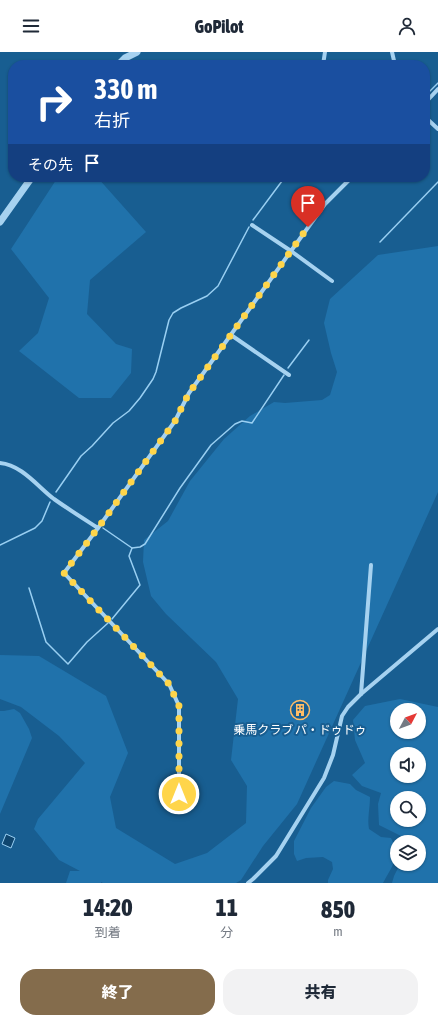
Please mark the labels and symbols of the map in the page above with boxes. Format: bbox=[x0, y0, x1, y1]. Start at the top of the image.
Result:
pin bbox=[291, 186, 325, 227]
building icon: 乗馬クラブ パ・ドゥドゥ bbox=[289, 699, 311, 721]
north arrow bbox=[390, 703, 426, 739]
place label: 乗馬クラブ パ・ドゥドゥ bbox=[233, 723, 367, 737]
position arrow bbox=[158, 773, 200, 815]

